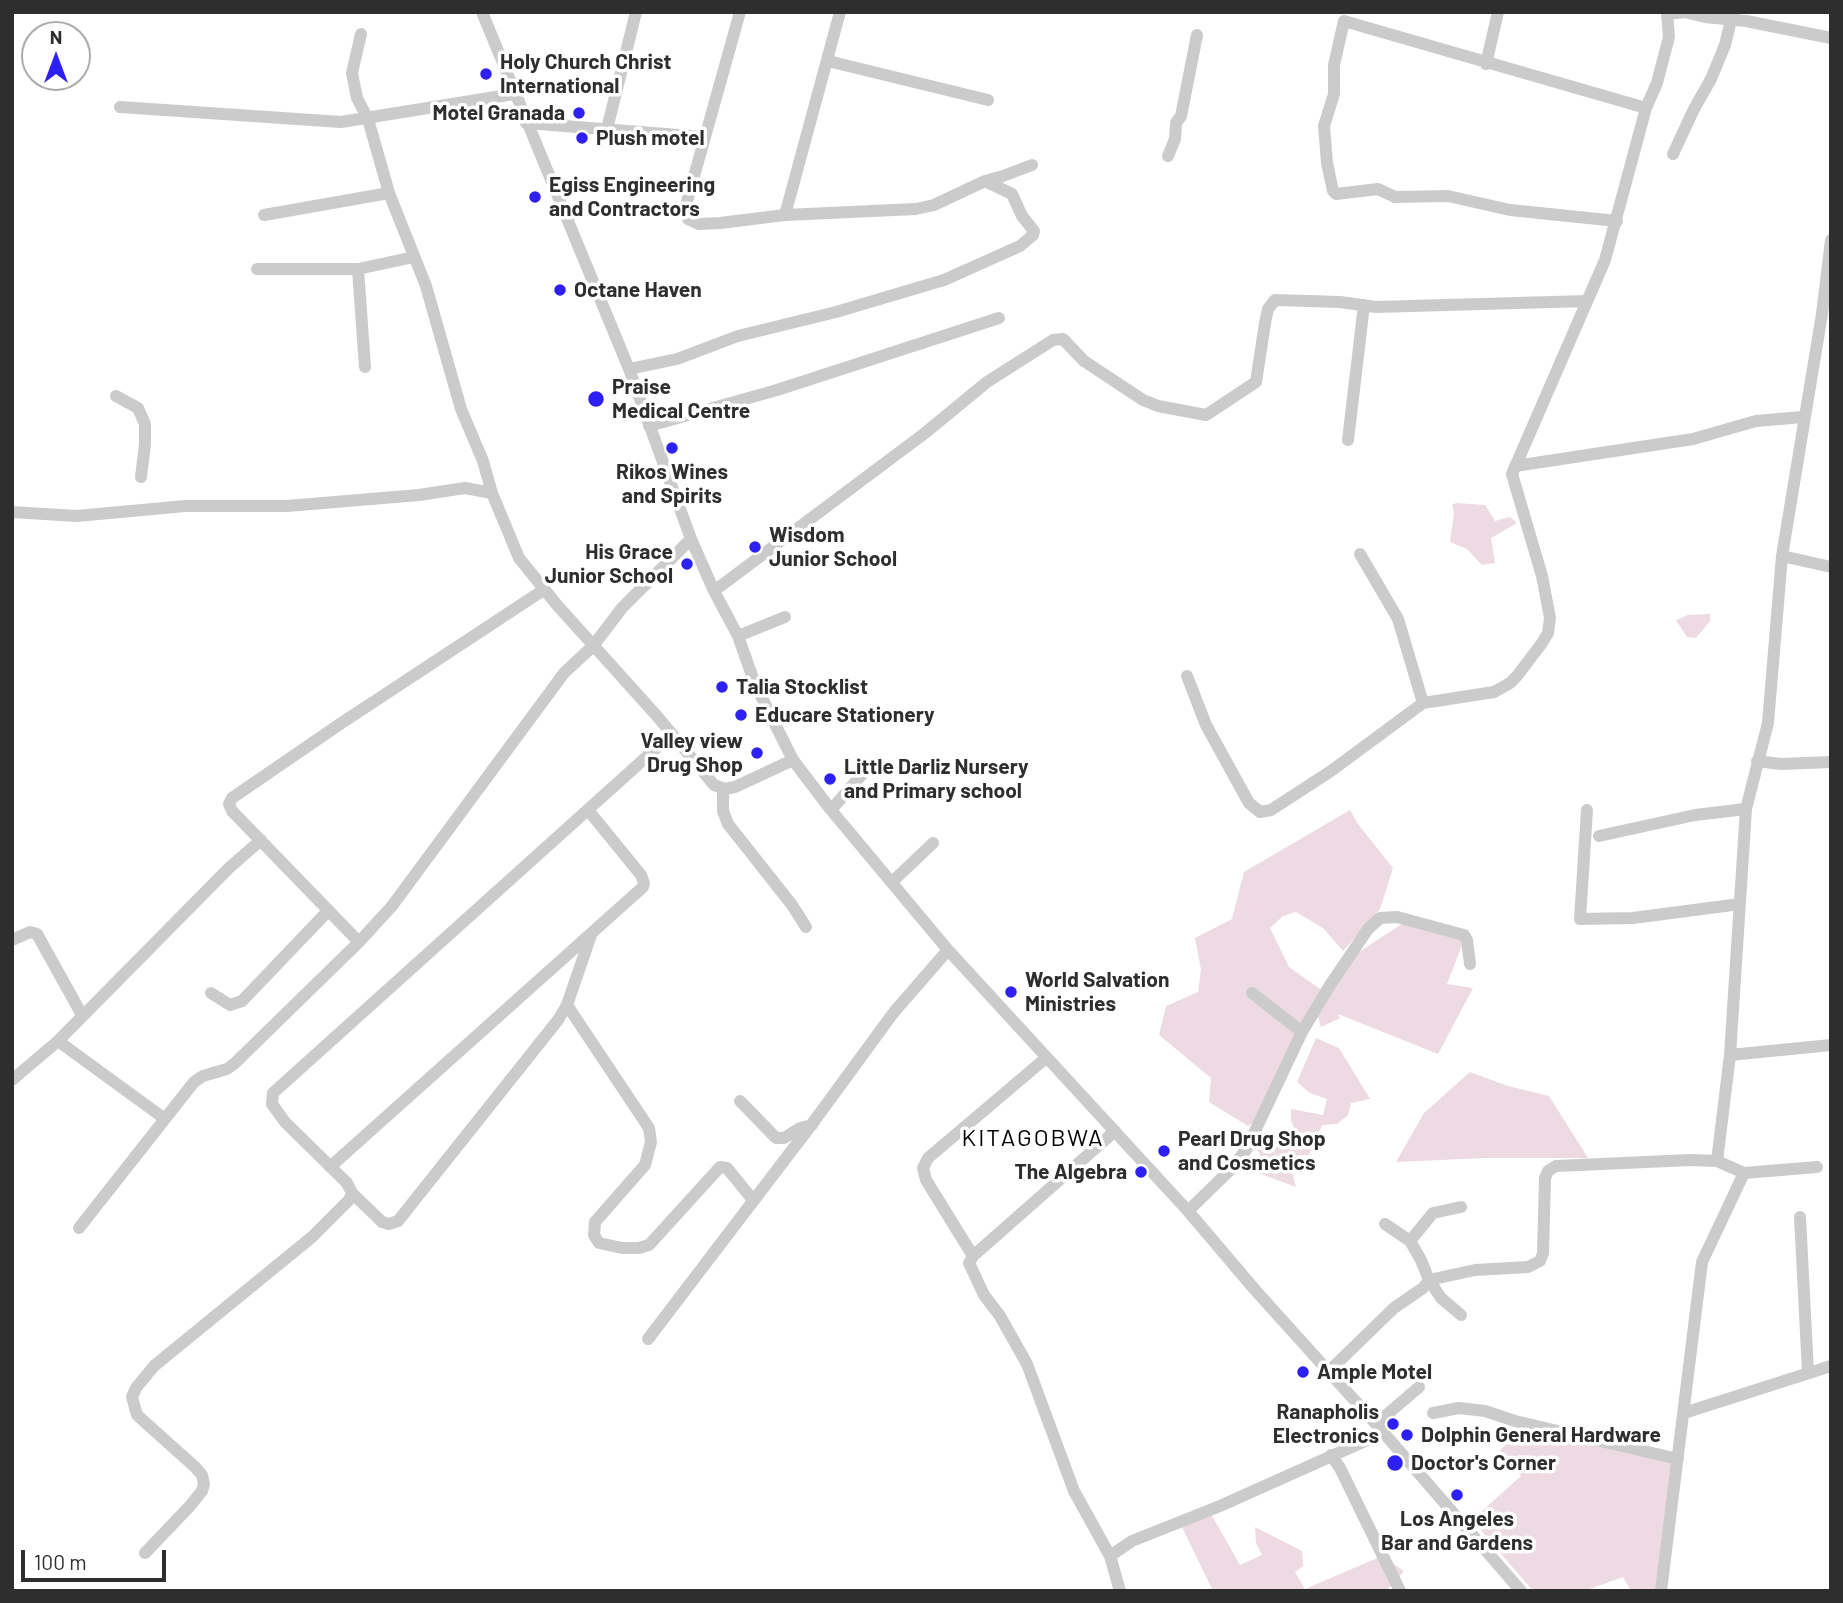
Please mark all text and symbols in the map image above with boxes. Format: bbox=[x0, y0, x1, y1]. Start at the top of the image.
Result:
north arrow bbox=[21, 21, 91, 91]
text: N bbox=[50, 25, 62, 48]
place label: Holy Church Christ International bbox=[500, 49, 671, 99]
marker: Holy Church Christ International bbox=[478, 66, 494, 82]
place label: Motel Granada bbox=[433, 100, 565, 126]
marker: Motel Granada bbox=[571, 105, 587, 121]
place label: Plush motel bbox=[596, 125, 705, 151]
marker: Plush motel bbox=[574, 130, 590, 146]
place label: Egiss Engineering and Contractors bbox=[549, 172, 715, 222]
marker: Egiss Engineering and Contractors bbox=[527, 189, 543, 205]
place label: Octane Haven bbox=[574, 277, 702, 303]
marker: Octane Haven bbox=[552, 282, 568, 298]
place label: Praise Medical Centre bbox=[612, 374, 750, 424]
marker: Praise Medical Centre bbox=[586, 389, 606, 409]
marker: Rikos Wines and Spirits bbox=[664, 440, 680, 456]
place label: Rikos Wines and Spirits bbox=[616, 459, 728, 509]
place label: Wisdom Junior School bbox=[769, 522, 897, 572]
place label: His Grace Junior School bbox=[545, 539, 673, 589]
marker: Wisdom Junior School bbox=[747, 539, 763, 555]
marker: His Grace Junior School bbox=[679, 556, 695, 572]
place label: Talia Stocklist bbox=[736, 674, 868, 700]
marker: Talia Stocklist bbox=[714, 679, 730, 695]
place label: Educare Stationery bbox=[755, 702, 935, 728]
marker: Educare Stationery bbox=[733, 707, 749, 723]
place label: Valley view Drug Shop bbox=[641, 728, 743, 778]
marker: Valley view Drug Shop bbox=[749, 745, 765, 761]
place label: Little Darliz Nursery and Primary school bbox=[844, 754, 1029, 804]
marker: Little Darliz Nursery and Primary school bbox=[822, 771, 838, 787]
place label: World Salvation Ministries bbox=[1025, 967, 1169, 1017]
marker: World Salvation Ministries bbox=[1003, 984, 1019, 1000]
district label: KITAGOBWA bbox=[963, 1124, 1103, 1152]
place label: Pearl Drug Shop and Cosmetics bbox=[1178, 1126, 1326, 1176]
marker: Pearl Drug Shop and Cosmetics bbox=[1156, 1143, 1172, 1159]
place label: The Algebra bbox=[1014, 1159, 1127, 1185]
marker: The Algebra bbox=[1133, 1164, 1149, 1180]
place label: Ample Motel bbox=[1317, 1359, 1432, 1385]
marker: Ample Motel bbox=[1295, 1364, 1311, 1380]
place label: Ranapholis Electronics bbox=[1273, 1399, 1379, 1449]
marker: Ranapholis Electronics bbox=[1385, 1416, 1401, 1432]
place label: Dolphin General Hardware bbox=[1421, 1422, 1661, 1448]
marker: Dolphin General Hardware bbox=[1399, 1427, 1415, 1443]
place label: Doctor's Corner bbox=[1411, 1450, 1556, 1476]
marker: Doctor's Corner bbox=[1385, 1453, 1405, 1473]
marker: Los Angeles Bar and Gardens bbox=[1449, 1487, 1465, 1503]
place label: Los Angeles Bar and Gardens bbox=[1381, 1506, 1533, 1556]
scale bar bbox=[24, 1536, 170, 1580]
text: 100 m bbox=[34, 1549, 87, 1574]

